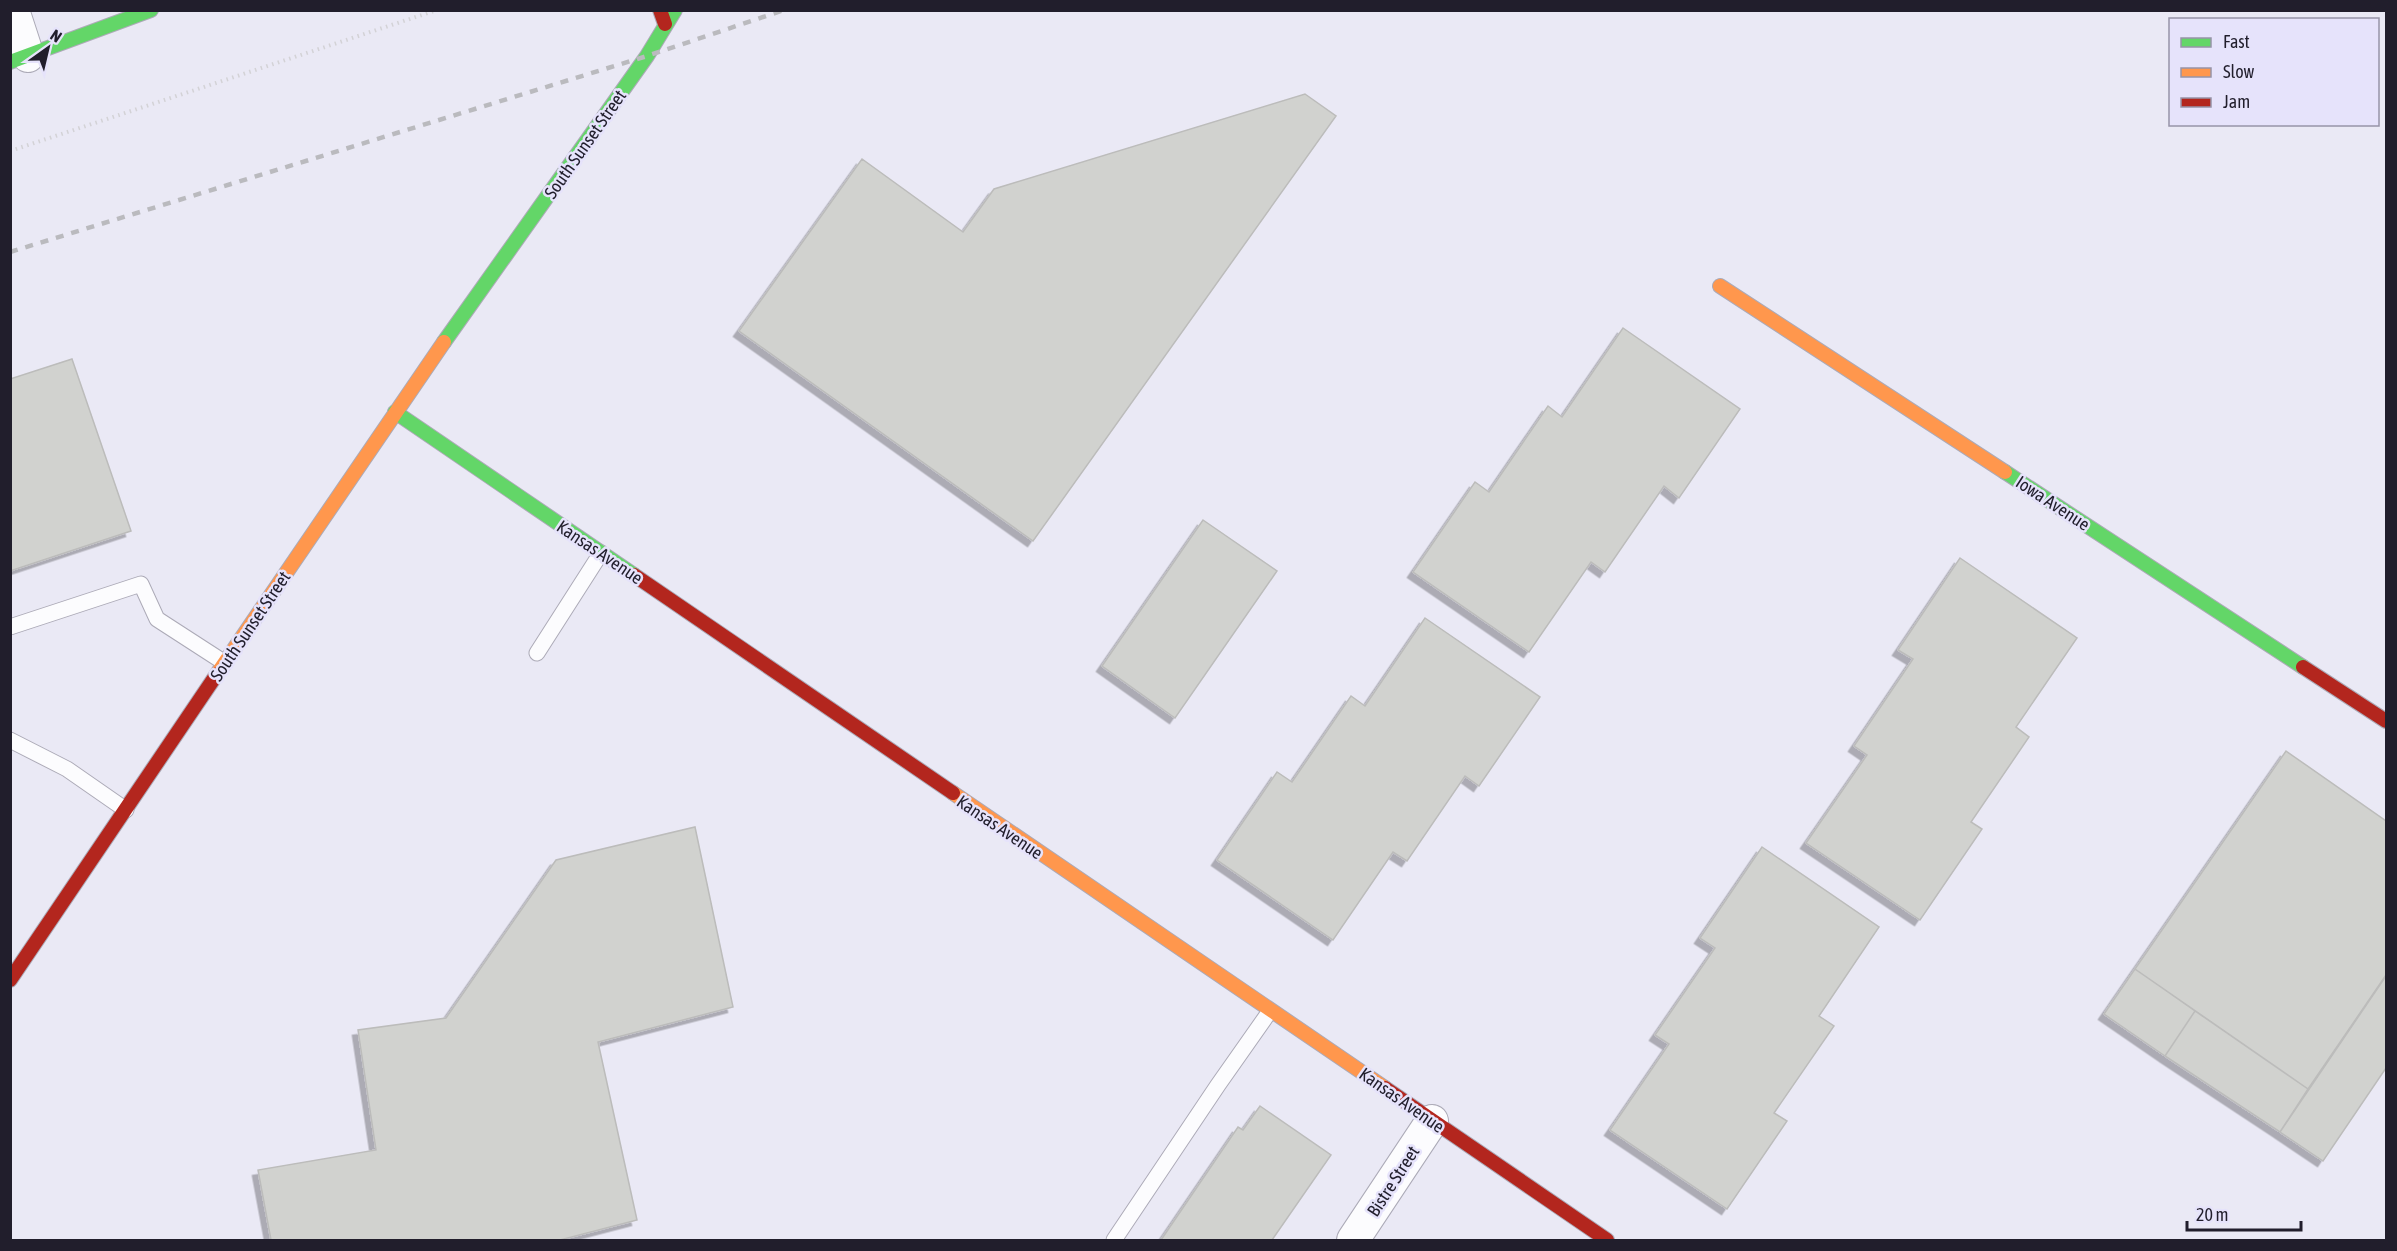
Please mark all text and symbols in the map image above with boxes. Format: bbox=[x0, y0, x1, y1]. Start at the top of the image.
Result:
north arrow bbox=[18, 18, 78, 78]
legend bbox=[2169, 18, 2379, 126]
text: N bbox=[47, 25, 65, 46]
text: Fast bbox=[2223, 31, 2250, 52]
text: Slow bbox=[2223, 61, 2254, 82]
street label: South Sunset Street bbox=[540, 86, 630, 202]
text: Jam bbox=[2223, 91, 2250, 112]
street label: Iowa Avenue bbox=[2012, 471, 2094, 535]
street label: Kansas Avenue bbox=[553, 516, 647, 588]
street label: South Sunset Street bbox=[206, 567, 294, 685]
street label: Kansas Avenue bbox=[953, 791, 1047, 863]
street label: Kansas Avenue bbox=[1355, 1063, 1449, 1137]
street label: Bistre Street bbox=[1363, 1142, 1423, 1220]
scale bar bbox=[2187, 1194, 2301, 1232]
text: 20 m bbox=[2196, 1204, 2228, 1225]

